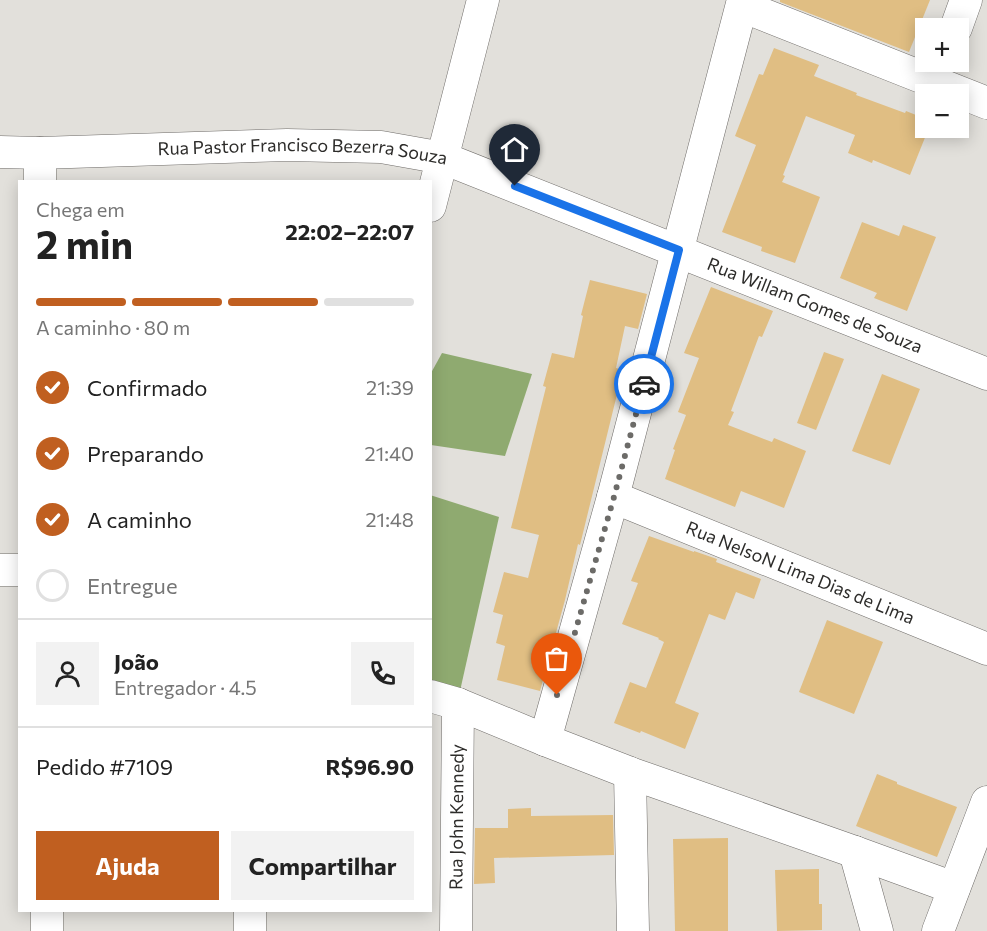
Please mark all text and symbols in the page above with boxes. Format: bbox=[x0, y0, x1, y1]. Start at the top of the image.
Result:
map controls bbox=[915, 18, 969, 138]
button: + bbox=[915, 18, 969, 72]
button: − bbox=[915, 84, 969, 138]
pin bbox=[489, 124, 540, 186]
street label: Rua Pastor Francisco Bezerra Souza bbox=[157, 133, 449, 169]
icon: home bbox=[498, 133, 531, 166]
text: Chega em bbox=[36, 197, 125, 221]
text: 22:02–22:07 bbox=[285, 218, 414, 245]
text: 2 min bbox=[36, 219, 133, 267]
street label: Rua Willam Gomes de Souza bbox=[704, 252, 926, 357]
text: A caminho · 80 m bbox=[36, 315, 190, 339]
courier bbox=[614, 354, 674, 414]
icon: car bbox=[628, 368, 661, 401]
icon: check bbox=[36, 371, 69, 404]
text: Confirmado bbox=[87, 374, 208, 401]
text: 21:39 bbox=[366, 375, 414, 399]
icon: check bbox=[36, 437, 69, 470]
text: Preparando bbox=[87, 440, 204, 467]
text: 21:40 bbox=[365, 441, 414, 465]
icon: check bbox=[36, 503, 69, 536]
text: A caminho bbox=[87, 506, 192, 533]
text: 21:48 bbox=[366, 507, 414, 531]
street label: Rua NelsoN Lima Dias de Lima bbox=[683, 516, 918, 628]
text: Entregue bbox=[87, 572, 178, 599]
pin bbox=[531, 633, 582, 695]
button: person bbox=[36, 642, 99, 705]
button: phone bbox=[351, 642, 414, 705]
icon: bag bbox=[540, 642, 573, 675]
text: João bbox=[114, 648, 159, 675]
text: Entregador · 4.5 bbox=[114, 675, 257, 699]
street label: Rua John Kennedy bbox=[444, 744, 468, 890]
text: Pedido #7109 bbox=[36, 753, 173, 780]
text: R$96.90 bbox=[326, 753, 414, 780]
button: Ajuda bbox=[36, 831, 219, 900]
button: Compartilhar bbox=[231, 831, 414, 900]

